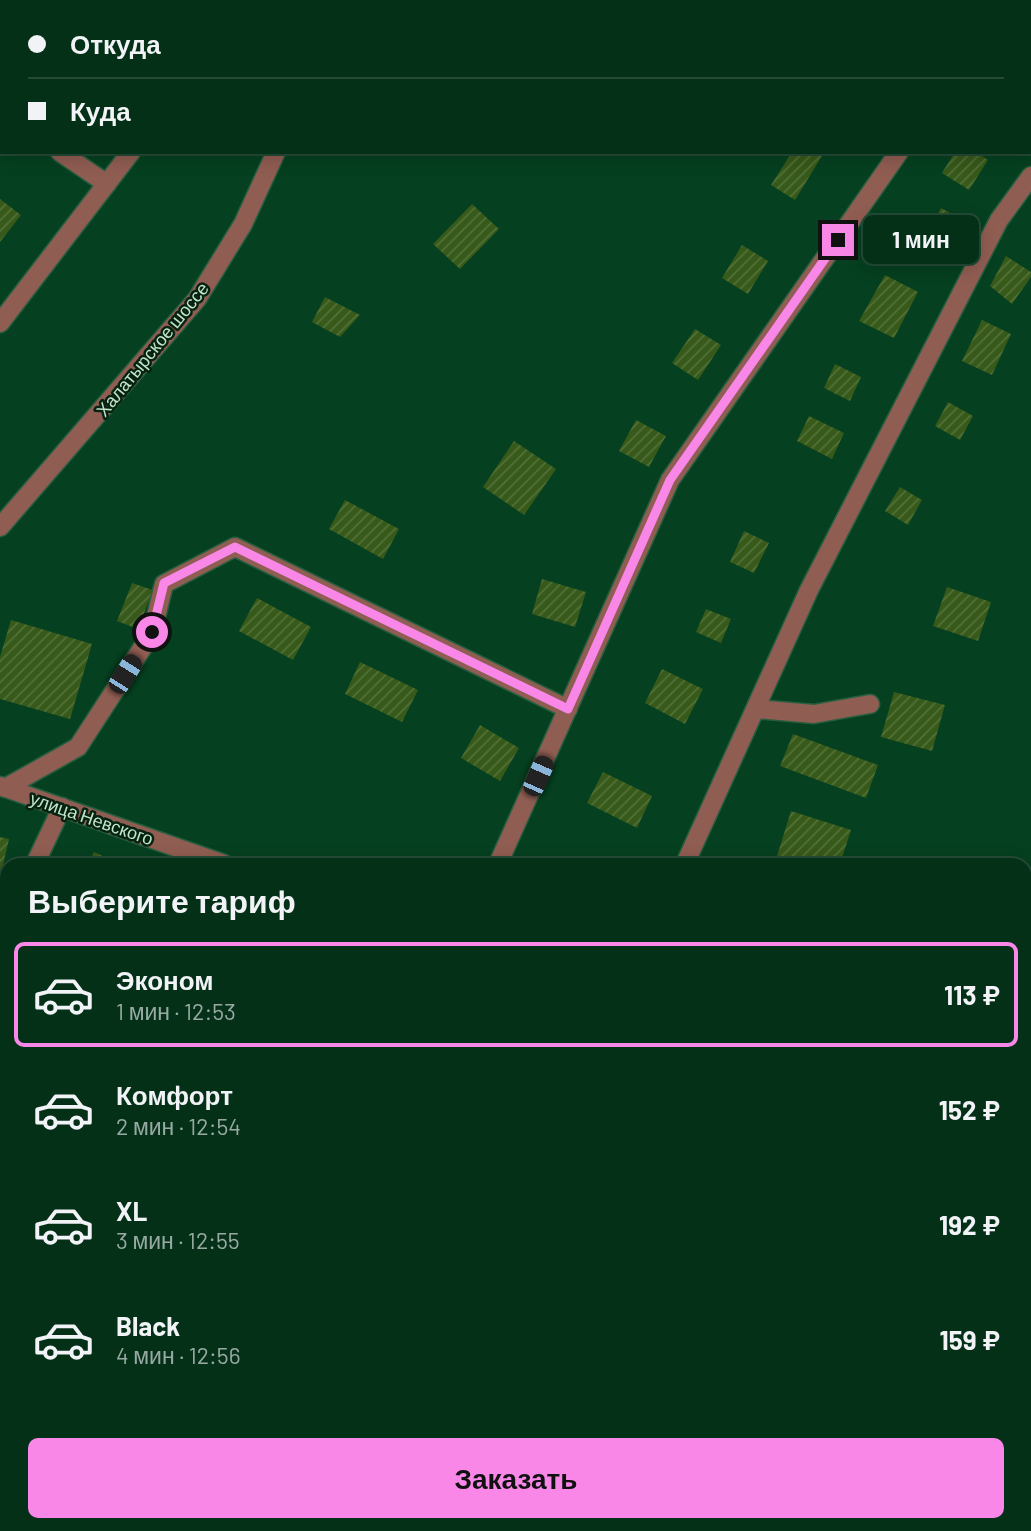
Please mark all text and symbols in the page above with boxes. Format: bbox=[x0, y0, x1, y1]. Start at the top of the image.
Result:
text: Откуда bbox=[70, 28, 161, 59]
text: Куда bbox=[70, 95, 131, 126]
callout: 1 мин bbox=[862, 216, 978, 264]
route end bbox=[822, 224, 854, 256]
text: 1 мин bbox=[892, 225, 950, 253]
street label: Халатырское шоссе bbox=[91, 277, 213, 421]
route start bbox=[136, 616, 168, 648]
car bbox=[105, 651, 146, 697]
car bbox=[520, 753, 557, 799]
street label: улица Невского bbox=[28, 787, 156, 849]
text: Выберите тариф bbox=[28, 881, 296, 919]
icon: car bbox=[32, 963, 95, 1026]
text: Эконом bbox=[116, 964, 214, 995]
text: 113 ₽ bbox=[944, 979, 1000, 1010]
text: 1 мин · 12:53 bbox=[116, 997, 236, 1025]
icon: car bbox=[32, 1078, 95, 1141]
text: Комфорт bbox=[116, 1079, 233, 1110]
text: 152 ₽ bbox=[939, 1094, 1000, 1125]
text: 2 мин · 12:54 bbox=[116, 1112, 241, 1140]
icon: car bbox=[32, 1193, 95, 1256]
text: XL bbox=[116, 1195, 147, 1226]
text: 192 ₽ bbox=[939, 1209, 1000, 1240]
text: 3 мин · 12:55 bbox=[116, 1226, 240, 1254]
icon: car bbox=[32, 1308, 95, 1371]
text: Black bbox=[116, 1310, 180, 1341]
text: 159 ₽ bbox=[940, 1324, 1000, 1355]
text: 4 мин · 12:56 bbox=[116, 1341, 241, 1369]
button: Заказать bbox=[28, 1438, 1004, 1518]

